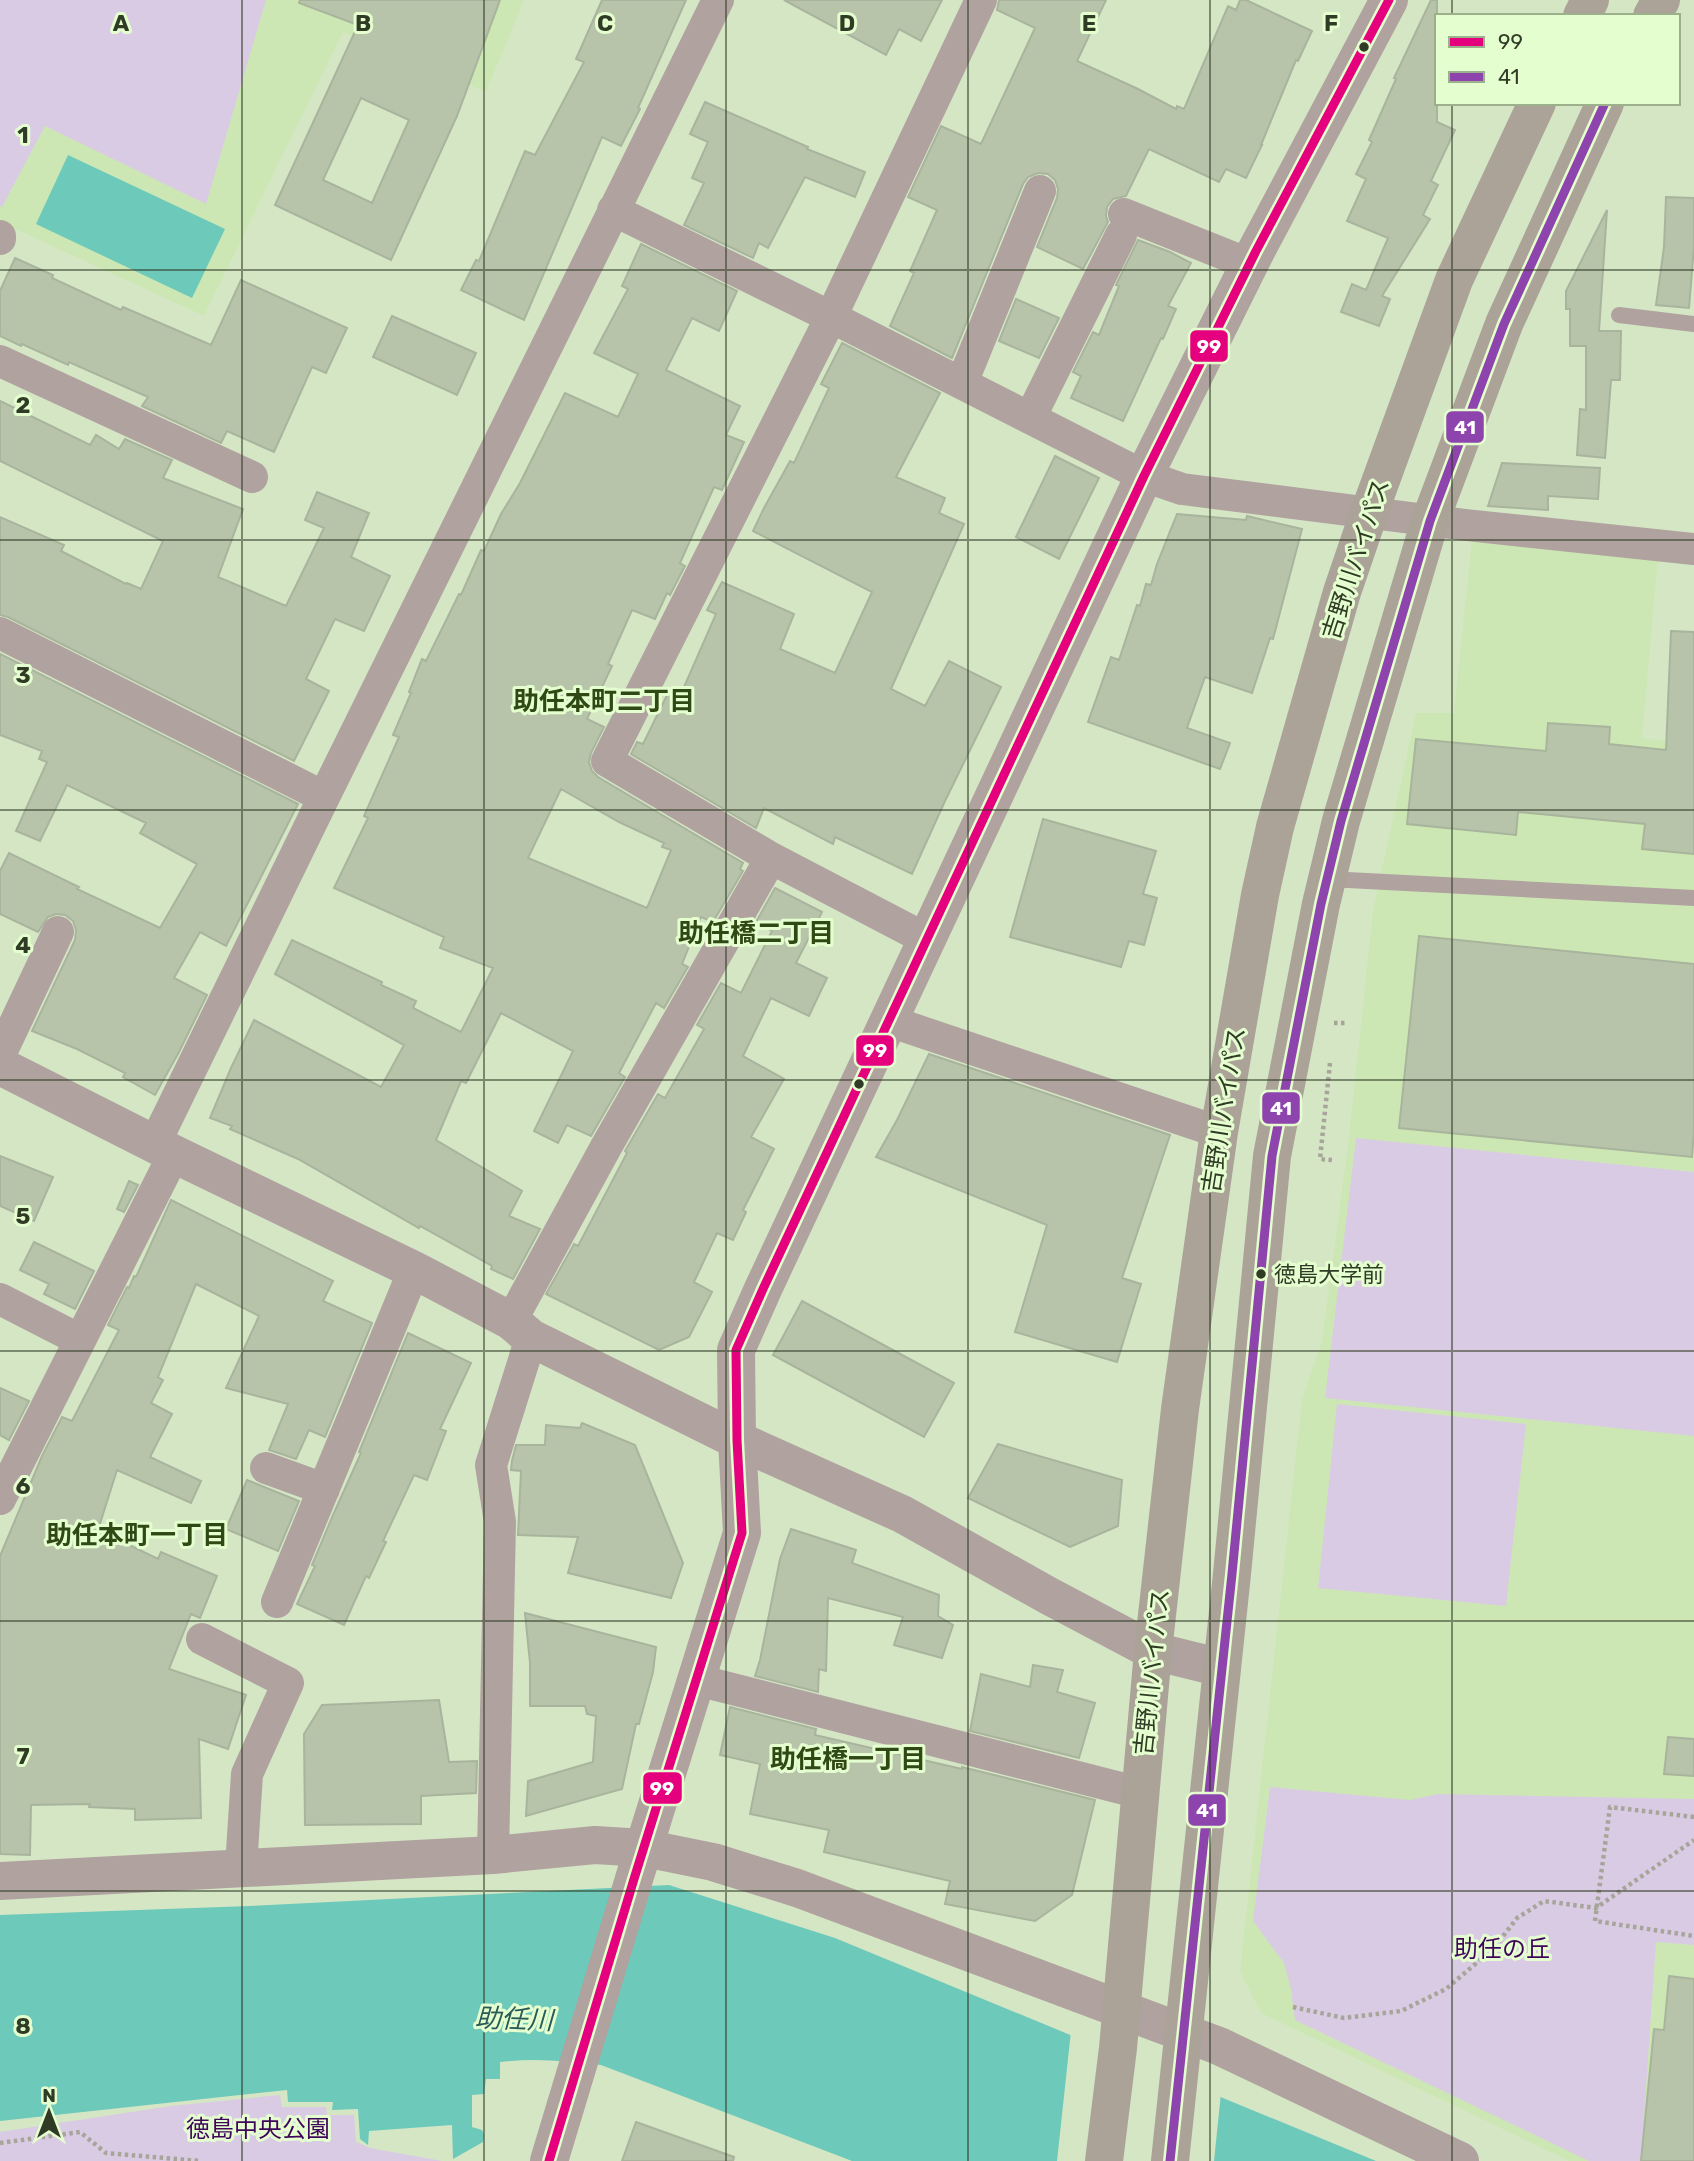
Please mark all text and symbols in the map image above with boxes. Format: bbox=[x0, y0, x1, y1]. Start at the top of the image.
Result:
text: A bbox=[113, 9, 130, 37]
text: B bbox=[355, 9, 371, 37]
text: C bbox=[597, 9, 613, 37]
text: D bbox=[839, 9, 855, 37]
text: E bbox=[1082, 9, 1096, 37]
text: F bbox=[1324, 9, 1338, 37]
legend bbox=[1435, 14, 1680, 105]
text: 99 bbox=[1498, 29, 1523, 54]
unlabelled marker bbox=[1357, 40, 1371, 54]
text: 41 bbox=[1498, 64, 1520, 89]
text: 1 bbox=[17, 121, 29, 149]
line badge: 99 bbox=[1189, 329, 1229, 363]
text: 99 bbox=[1197, 335, 1221, 358]
text: 2 bbox=[16, 391, 30, 419]
line badge: 41 bbox=[1445, 410, 1485, 444]
text: 41 bbox=[1454, 416, 1476, 439]
street label: 吉野川バイパス bbox=[1317, 475, 1395, 643]
text: 3 bbox=[15, 661, 31, 689]
district label: 助任本町二丁目 bbox=[513, 686, 695, 717]
district label: 助任橋二丁目 bbox=[678, 918, 834, 949]
text: 4 bbox=[15, 931, 31, 959]
street label: 吉野川バイパス bbox=[1197, 1025, 1251, 1195]
line badge: 99 bbox=[855, 1034, 895, 1067]
text: 99 bbox=[863, 1039, 887, 1062]
unlabelled marker bbox=[852, 1077, 866, 1091]
line badge: 41 bbox=[1261, 1091, 1301, 1125]
text: 41 bbox=[1270, 1097, 1292, 1120]
text: 5 bbox=[16, 1202, 31, 1230]
place label: 徳島大学前 bbox=[1274, 1261, 1384, 1288]
marker: 徳島大学前 bbox=[1254, 1267, 1268, 1281]
text: 6 bbox=[16, 1472, 31, 1500]
district label: 助任本町一丁目 bbox=[46, 1520, 228, 1551]
street label: 吉野川バイパス bbox=[1129, 1587, 1175, 1757]
text: 7 bbox=[16, 1742, 30, 1770]
district label: 助任橋一丁目 bbox=[770, 1744, 926, 1775]
line badge: 99 bbox=[642, 1771, 683, 1805]
text: 99 bbox=[650, 1777, 674, 1800]
line badge: 41 bbox=[1187, 1793, 1227, 1827]
text: 41 bbox=[1196, 1799, 1218, 1822]
park label: 助任の丘 bbox=[1454, 1935, 1550, 1963]
water label: 助任川 bbox=[474, 2003, 556, 2036]
text: 8 bbox=[15, 2012, 31, 2040]
north arrow bbox=[14, 2077, 84, 2147]
text: N bbox=[42, 2084, 56, 2107]
park label: 徳島中央公園 bbox=[186, 2115, 330, 2143]

